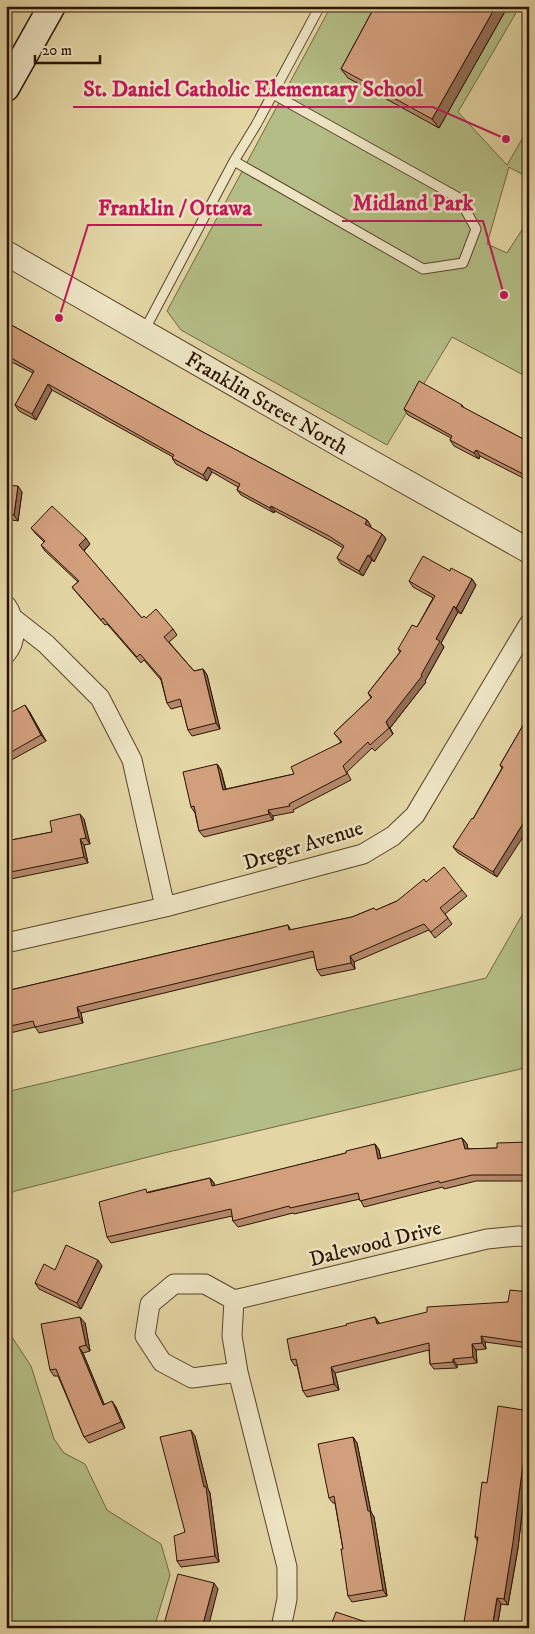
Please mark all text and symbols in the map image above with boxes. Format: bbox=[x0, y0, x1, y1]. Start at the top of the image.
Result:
scale bar bbox=[35, 32, 100, 64]
text: 20 m bbox=[42, 41, 72, 60]
callout: St. Daniel Catholic Elementary School bbox=[73, 70, 433, 107]
text: St. Daniel Catholic Elementary School bbox=[83, 76, 423, 103]
callout: Midland Park bbox=[342, 184, 483, 221]
callout: Franklin / Ottawa bbox=[88, 188, 262, 225]
text: Midland Park bbox=[353, 190, 475, 217]
text: Franklin / Ottawa bbox=[98, 195, 253, 222]
street label: Franklin Street North bbox=[180, 347, 353, 461]
street label: Dreger Avenue bbox=[240, 815, 367, 877]
street label: Dalewood Drive bbox=[307, 1215, 444, 1273]

